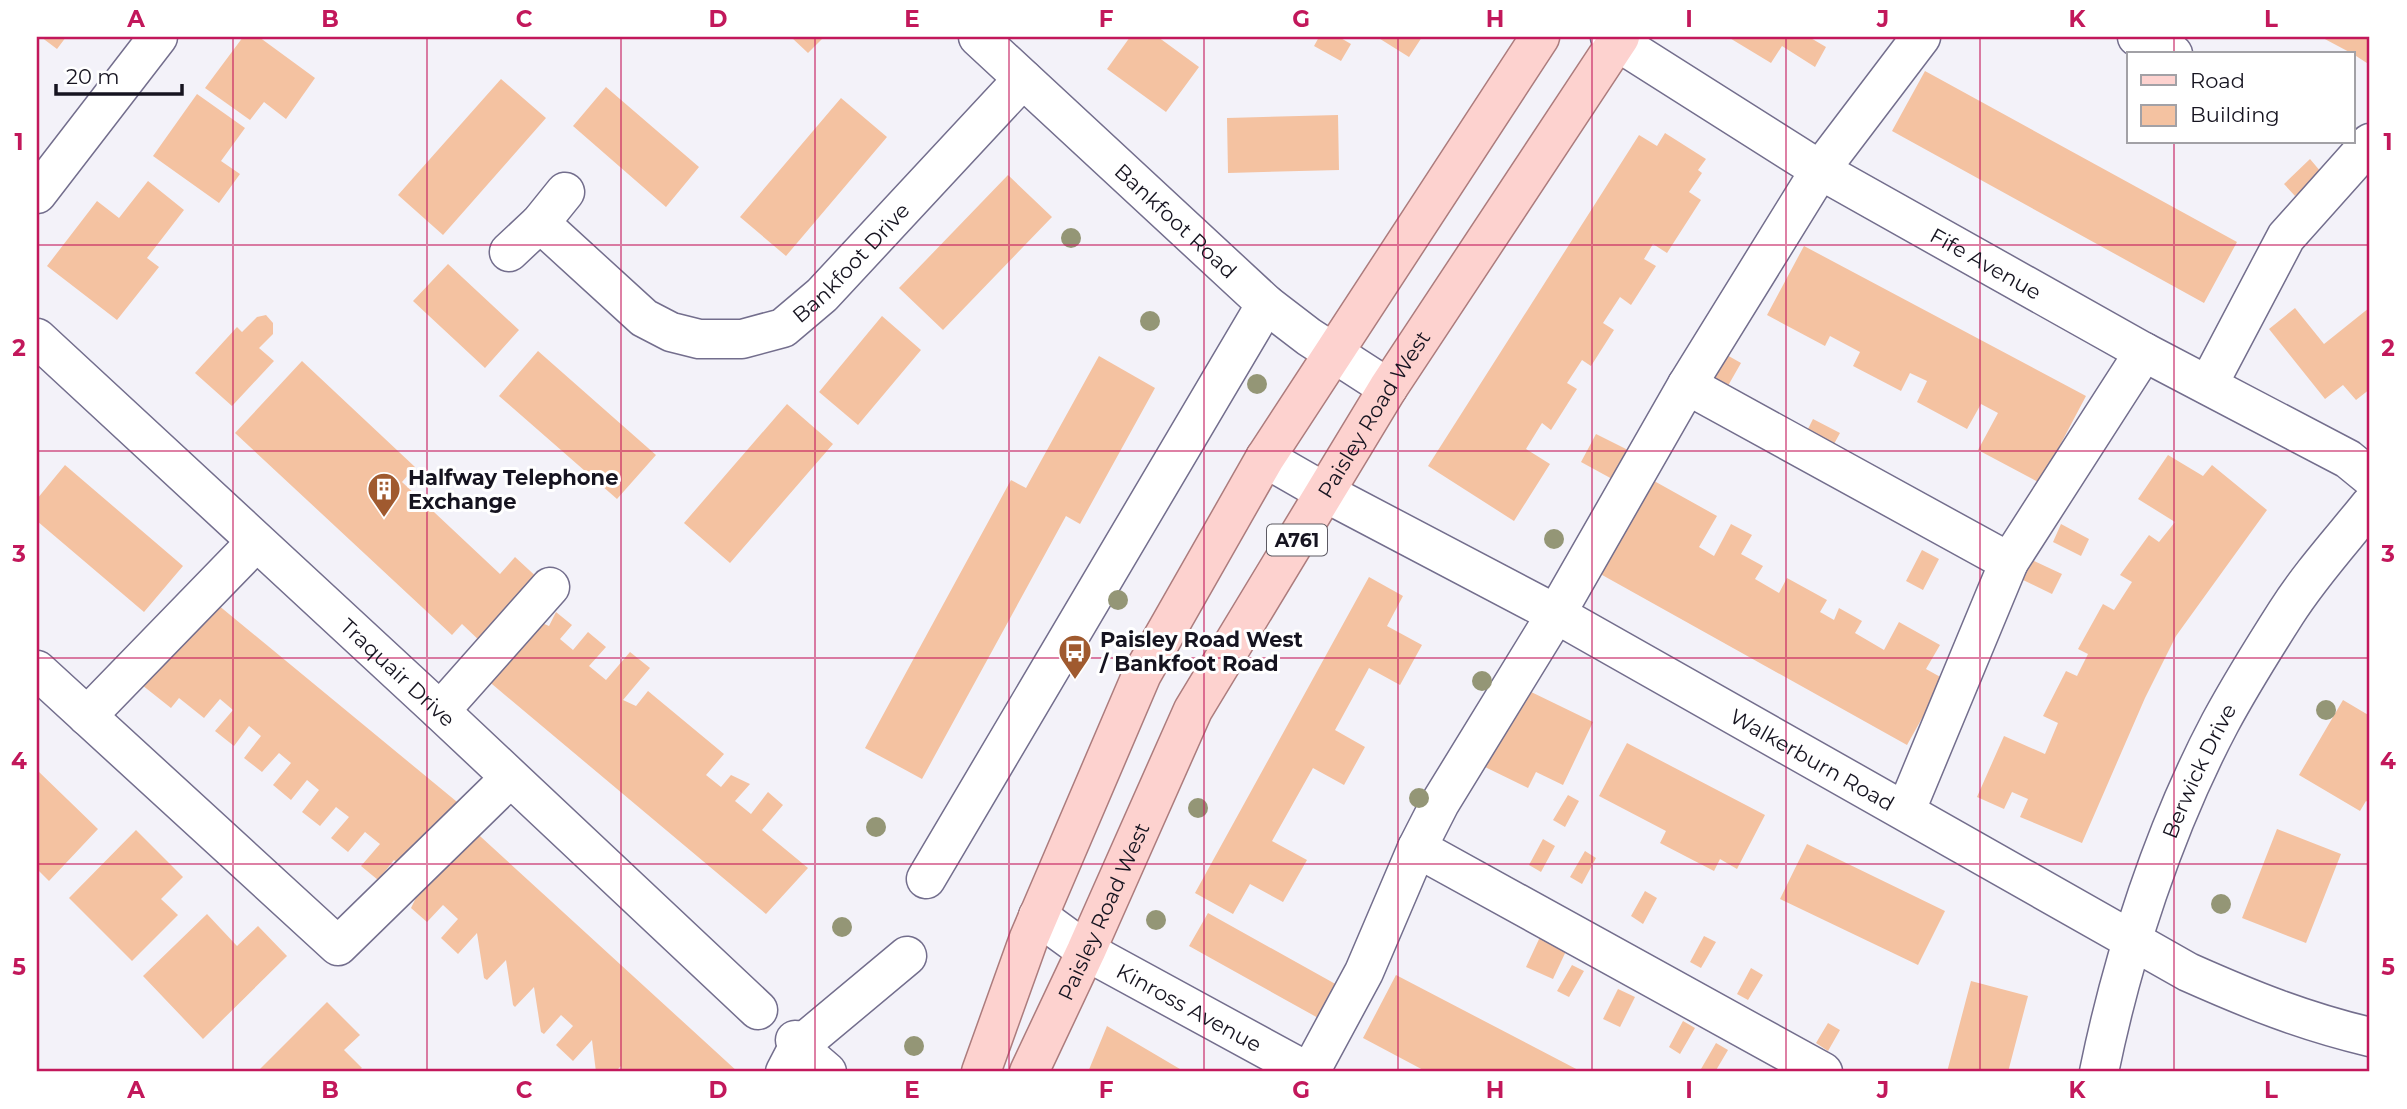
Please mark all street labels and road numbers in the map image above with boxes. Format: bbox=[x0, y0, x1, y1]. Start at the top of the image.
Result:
street label: Bankfoot Road bbox=[1110, 158, 1242, 283]
street label: Bankfoot Drive bbox=[787, 197, 914, 327]
street label: Fife Avenue bbox=[1926, 222, 2046, 304]
street label: Paisley Road West bbox=[1312, 326, 1435, 502]
road number: A761 bbox=[1267, 524, 1327, 555]
street label: Traquair Drive bbox=[336, 613, 461, 731]
street label: Berwick Drive bbox=[2156, 699, 2241, 842]
street label: Walkerburn Road bbox=[1726, 703, 1899, 816]
street label: Paisley Road West bbox=[1052, 819, 1154, 1004]
street label: Kinross Avenue bbox=[1112, 958, 1266, 1057]

